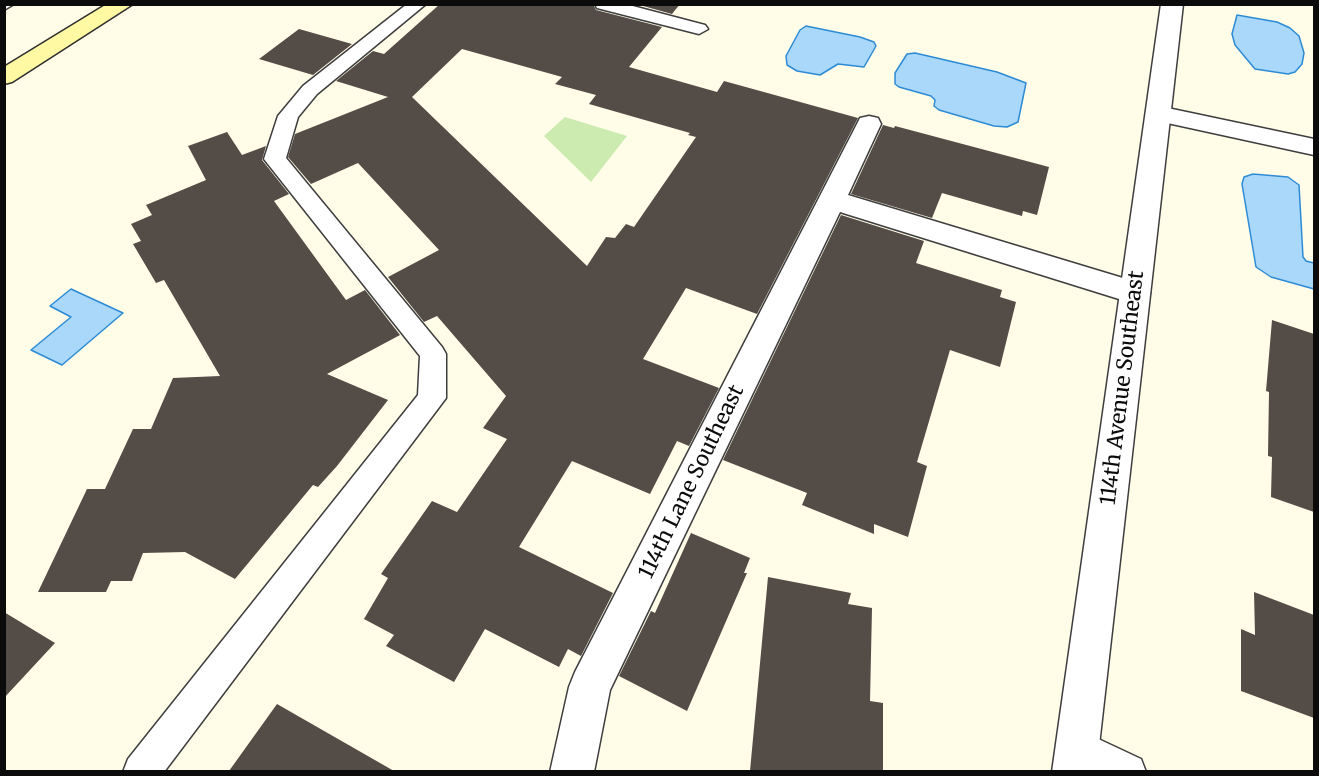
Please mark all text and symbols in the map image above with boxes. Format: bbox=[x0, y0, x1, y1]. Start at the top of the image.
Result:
street label: 114th Avenue Southeast bbox=[1096, 269, 1150, 507]
street label: 114th Lane Southeast bbox=[634, 381, 750, 583]

